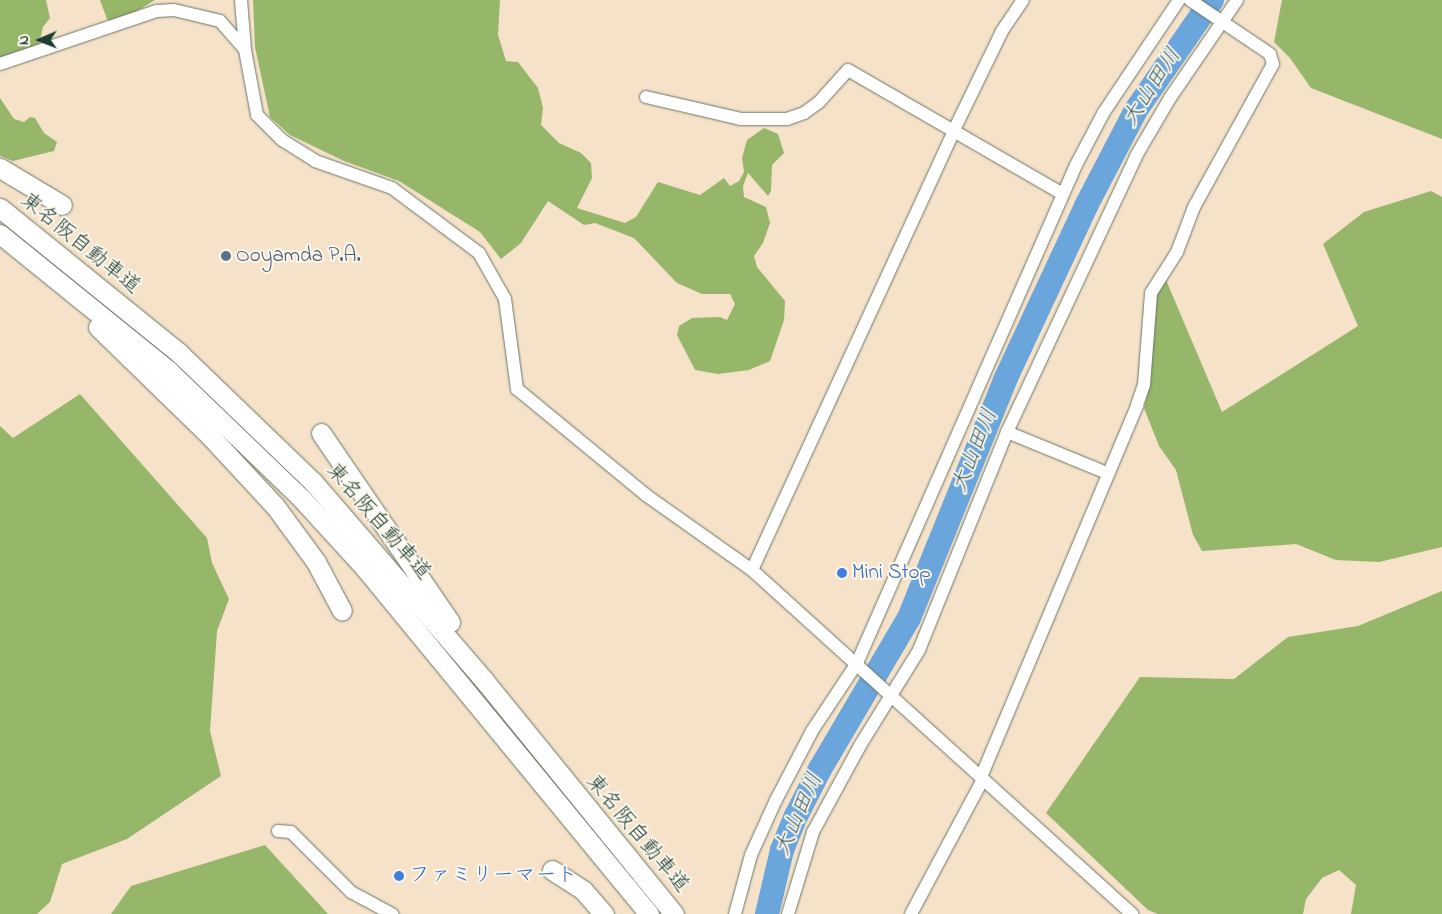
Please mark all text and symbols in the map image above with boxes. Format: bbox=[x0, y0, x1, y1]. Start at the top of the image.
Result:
north arrow bbox=[15, 15, 65, 65]
text: N bbox=[14, 35, 35, 45]
water label: 大山田川 bbox=[1118, 44, 1188, 132]
street label: 東名阪自動車道 bbox=[15, 188, 145, 300]
place label: Ooyamda P.A. bbox=[236, 243, 361, 269]
marker: Ooyamda P.A. bbox=[220, 250, 232, 262]
water label: 大山田川 bbox=[947, 405, 1005, 497]
street label: 東名阪自動車道 bbox=[320, 458, 436, 586]
place label: Mini Stop bbox=[852, 560, 931, 586]
marker: Mini Stop bbox=[836, 567, 848, 579]
water label: 大山田川 bbox=[770, 769, 830, 861]
street label: 東名阪自動車道 bbox=[580, 770, 694, 898]
place label: ファミリーマート bbox=[409, 863, 577, 889]
marker: ファミリーマート bbox=[393, 870, 405, 882]

